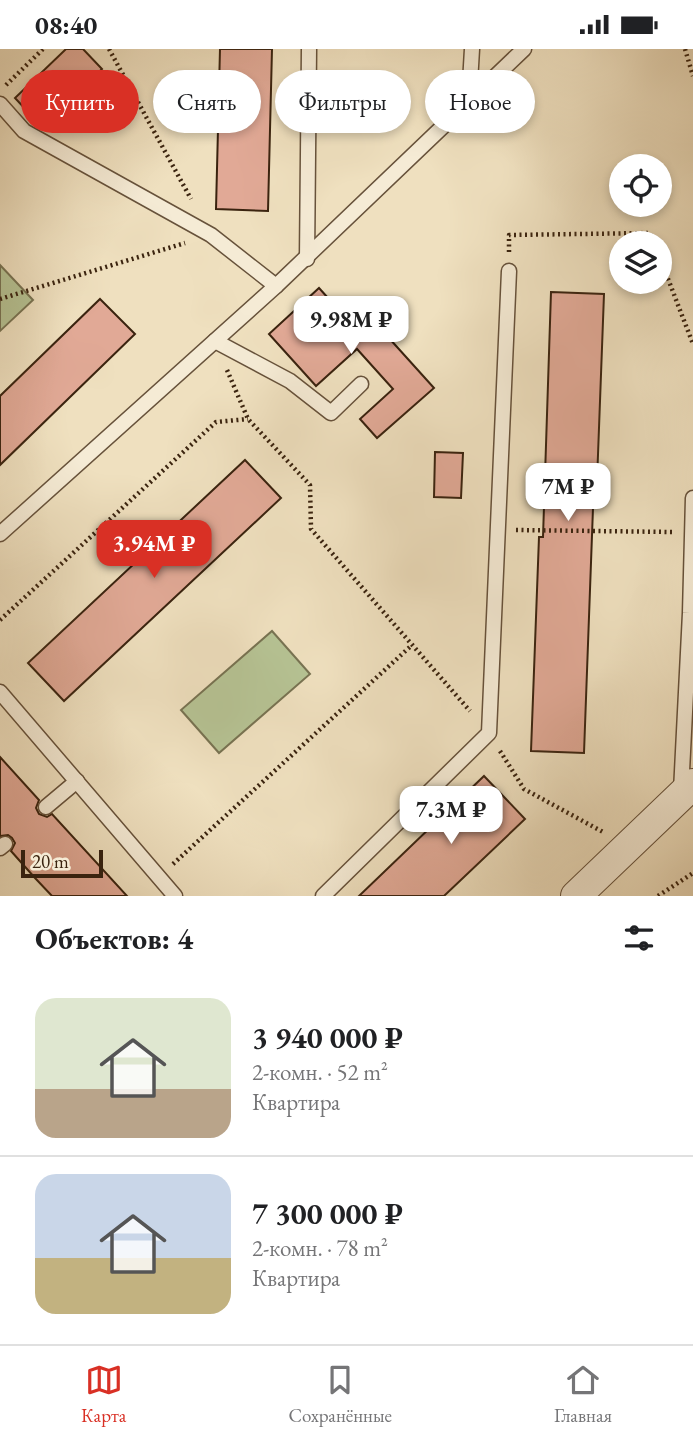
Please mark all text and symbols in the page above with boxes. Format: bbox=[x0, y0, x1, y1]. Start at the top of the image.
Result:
text: 08:40 bbox=[35, 8, 97, 42]
chip: Купить bbox=[21, 70, 139, 133]
chip: Снять bbox=[153, 70, 261, 133]
chip: Фильтры bbox=[275, 70, 411, 133]
chip: Новое bbox=[425, 70, 535, 133]
map controls bbox=[609, 154, 672, 294]
button: locate bbox=[609, 154, 672, 217]
button: layers bbox=[609, 231, 672, 294]
pin: 9.98M ₽ bbox=[286, 296, 416, 356]
text: 9.98M ₽ bbox=[310, 304, 392, 334]
pin: 7M ₽ bbox=[527, 463, 609, 523]
text: 7M ₽ bbox=[542, 471, 594, 501]
pin: 3.94M ₽ bbox=[89, 521, 219, 580]
text: 3.94M ₽ bbox=[113, 528, 195, 558]
pin: 7.3M ₽ bbox=[394, 787, 508, 846]
text: 7.3M ₽ bbox=[416, 794, 486, 824]
scale bar bbox=[21, 847, 103, 879]
text: 20 m bbox=[32, 849, 69, 874]
text: Объектов: 4 bbox=[35, 919, 193, 958]
icon: filters bbox=[620, 919, 658, 957]
text: 3 940 000 ₽ bbox=[252, 1018, 403, 1057]
icon: home bbox=[91, 1026, 175, 1110]
text: 2-комн. · 52 m² bbox=[252, 1057, 388, 1087]
text: Квартира bbox=[252, 1087, 340, 1117]
text: 7 300 000 ₽ bbox=[252, 1194, 403, 1233]
icon: home bbox=[91, 1202, 175, 1286]
text: 2-комн. · 78 m² bbox=[252, 1233, 388, 1263]
text: Квартира bbox=[252, 1263, 340, 1293]
tab: Карта bbox=[81, 1361, 126, 1428]
tab: Сохранённые bbox=[288, 1361, 392, 1428]
tab: Главная bbox=[554, 1361, 612, 1428]

